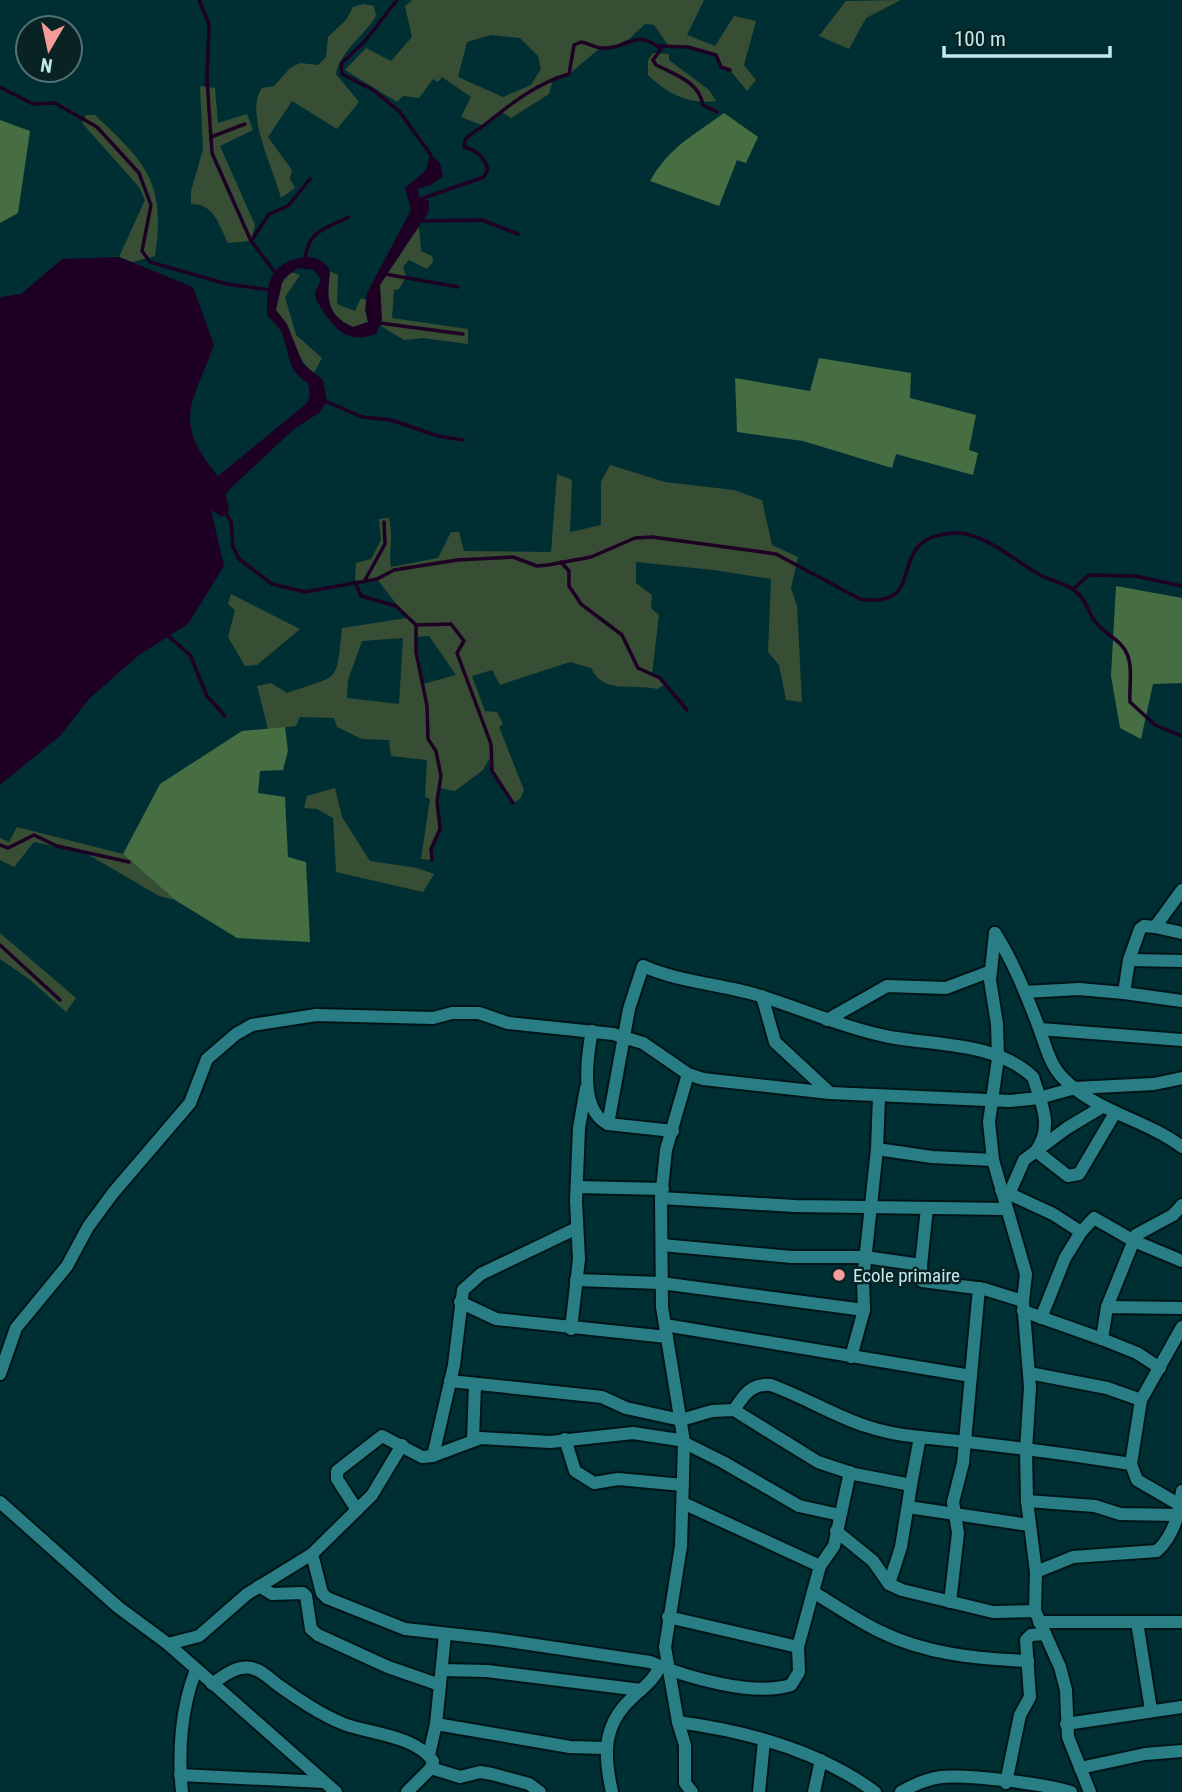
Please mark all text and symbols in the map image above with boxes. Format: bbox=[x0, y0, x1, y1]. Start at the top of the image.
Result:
north arrow bbox=[14, 14, 84, 84]
scale bar bbox=[944, 14, 1110, 58]
text: 100 m bbox=[954, 27, 1006, 51]
text: N bbox=[39, 53, 54, 78]
place label: Ecole primaire bbox=[853, 1264, 960, 1287]
marker: Ecole primaire bbox=[831, 1267, 847, 1283]

